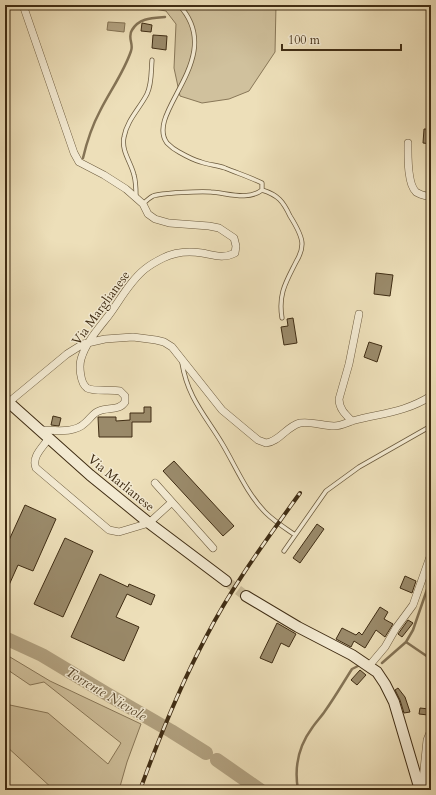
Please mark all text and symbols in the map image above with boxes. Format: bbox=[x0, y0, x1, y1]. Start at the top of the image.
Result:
scale bar bbox=[282, 26, 401, 52]
text: 100 m bbox=[288, 32, 321, 48]
street label: Via Marglianese bbox=[68, 267, 134, 349]
street label: Via Marlianese bbox=[84, 451, 158, 516]
water label: Torrente Nievole bbox=[62, 662, 151, 726]

